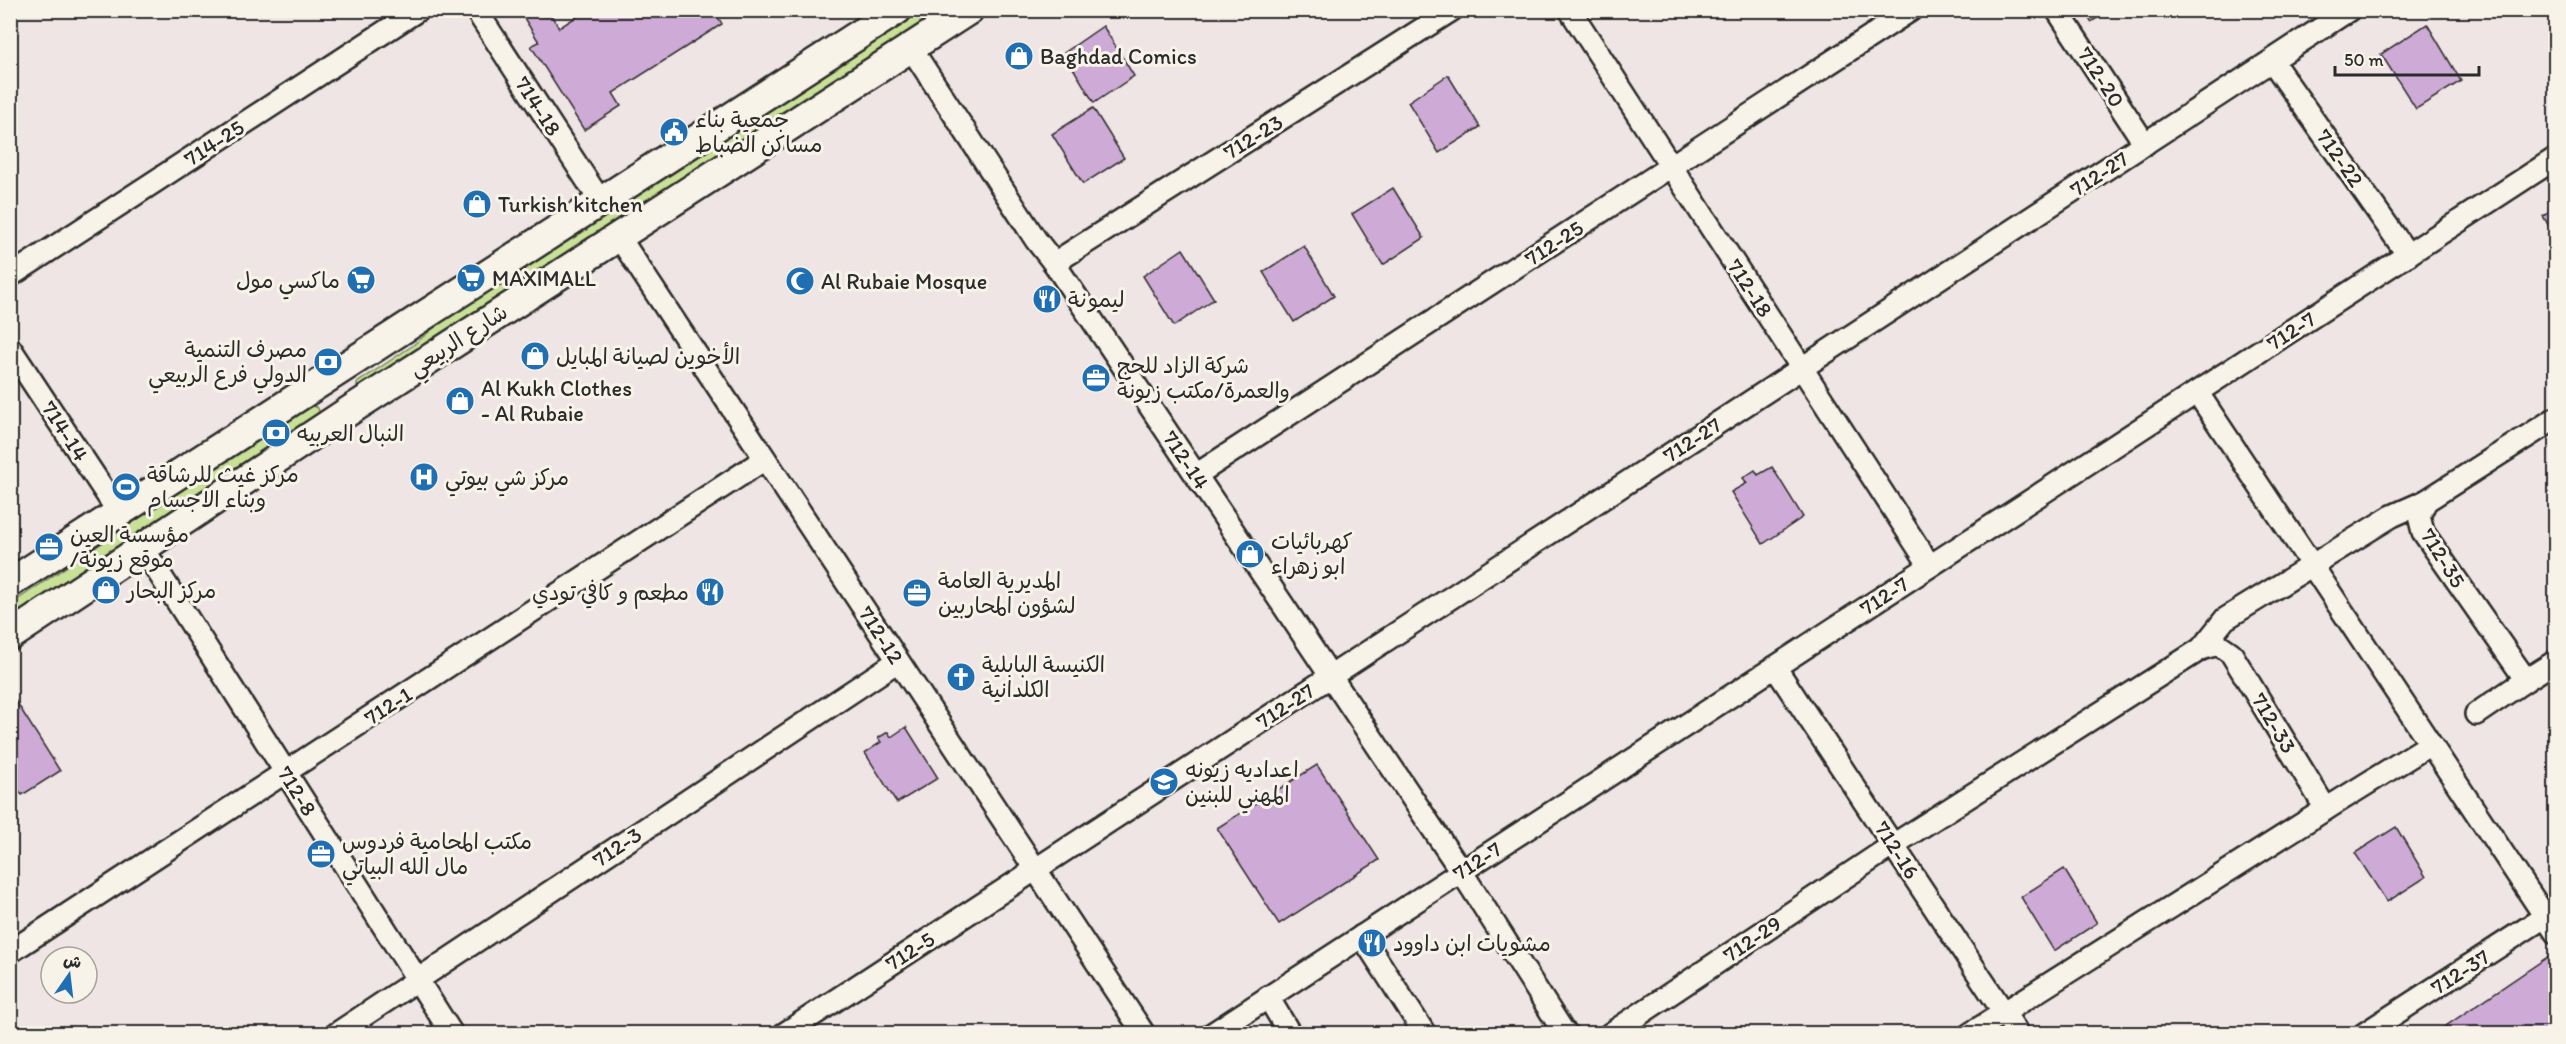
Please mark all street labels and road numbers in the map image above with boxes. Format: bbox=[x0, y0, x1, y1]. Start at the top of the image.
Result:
street label: 712-20 bbox=[2072, 42, 2130, 112]
street label: 714-18 bbox=[509, 71, 567, 141]
street label: 712-23 bbox=[1218, 108, 1288, 166]
street label: 714-25 bbox=[179, 114, 249, 172]
street label: 712-22 bbox=[2310, 124, 2370, 193]
street label: 712-27 bbox=[2065, 145, 2133, 203]
street label: 712-25 bbox=[1520, 214, 1588, 272]
street label: 712-18 bbox=[1721, 254, 1779, 322]
street label: شارع الربيعي bbox=[403, 298, 516, 387]
street label: 712-7 bbox=[2262, 305, 2320, 357]
street label: 714-14 bbox=[36, 396, 94, 466]
street label: 712-27 bbox=[1658, 411, 1726, 469]
street label: 712-14 bbox=[1157, 426, 1215, 494]
street label: 712-35 bbox=[2414, 523, 2472, 593]
street label: 712-7 bbox=[1855, 570, 1913, 622]
street label: 712-12 bbox=[852, 601, 910, 669]
street label: 712-27 bbox=[1251, 677, 1319, 735]
street label: 712-1 bbox=[359, 681, 417, 731]
street label: 712-33 bbox=[2246, 688, 2302, 758]
street label: 712-8 bbox=[271, 761, 323, 821]
street label: 712-16 bbox=[1868, 816, 1926, 884]
street label: 712-3 bbox=[587, 821, 647, 873]
street label: 712-7 bbox=[1448, 835, 1506, 887]
street label: 712-29 bbox=[1718, 910, 1786, 968]
street label: 712-5 bbox=[880, 925, 940, 977]
street label: 712-37 bbox=[2426, 943, 2494, 1001]

